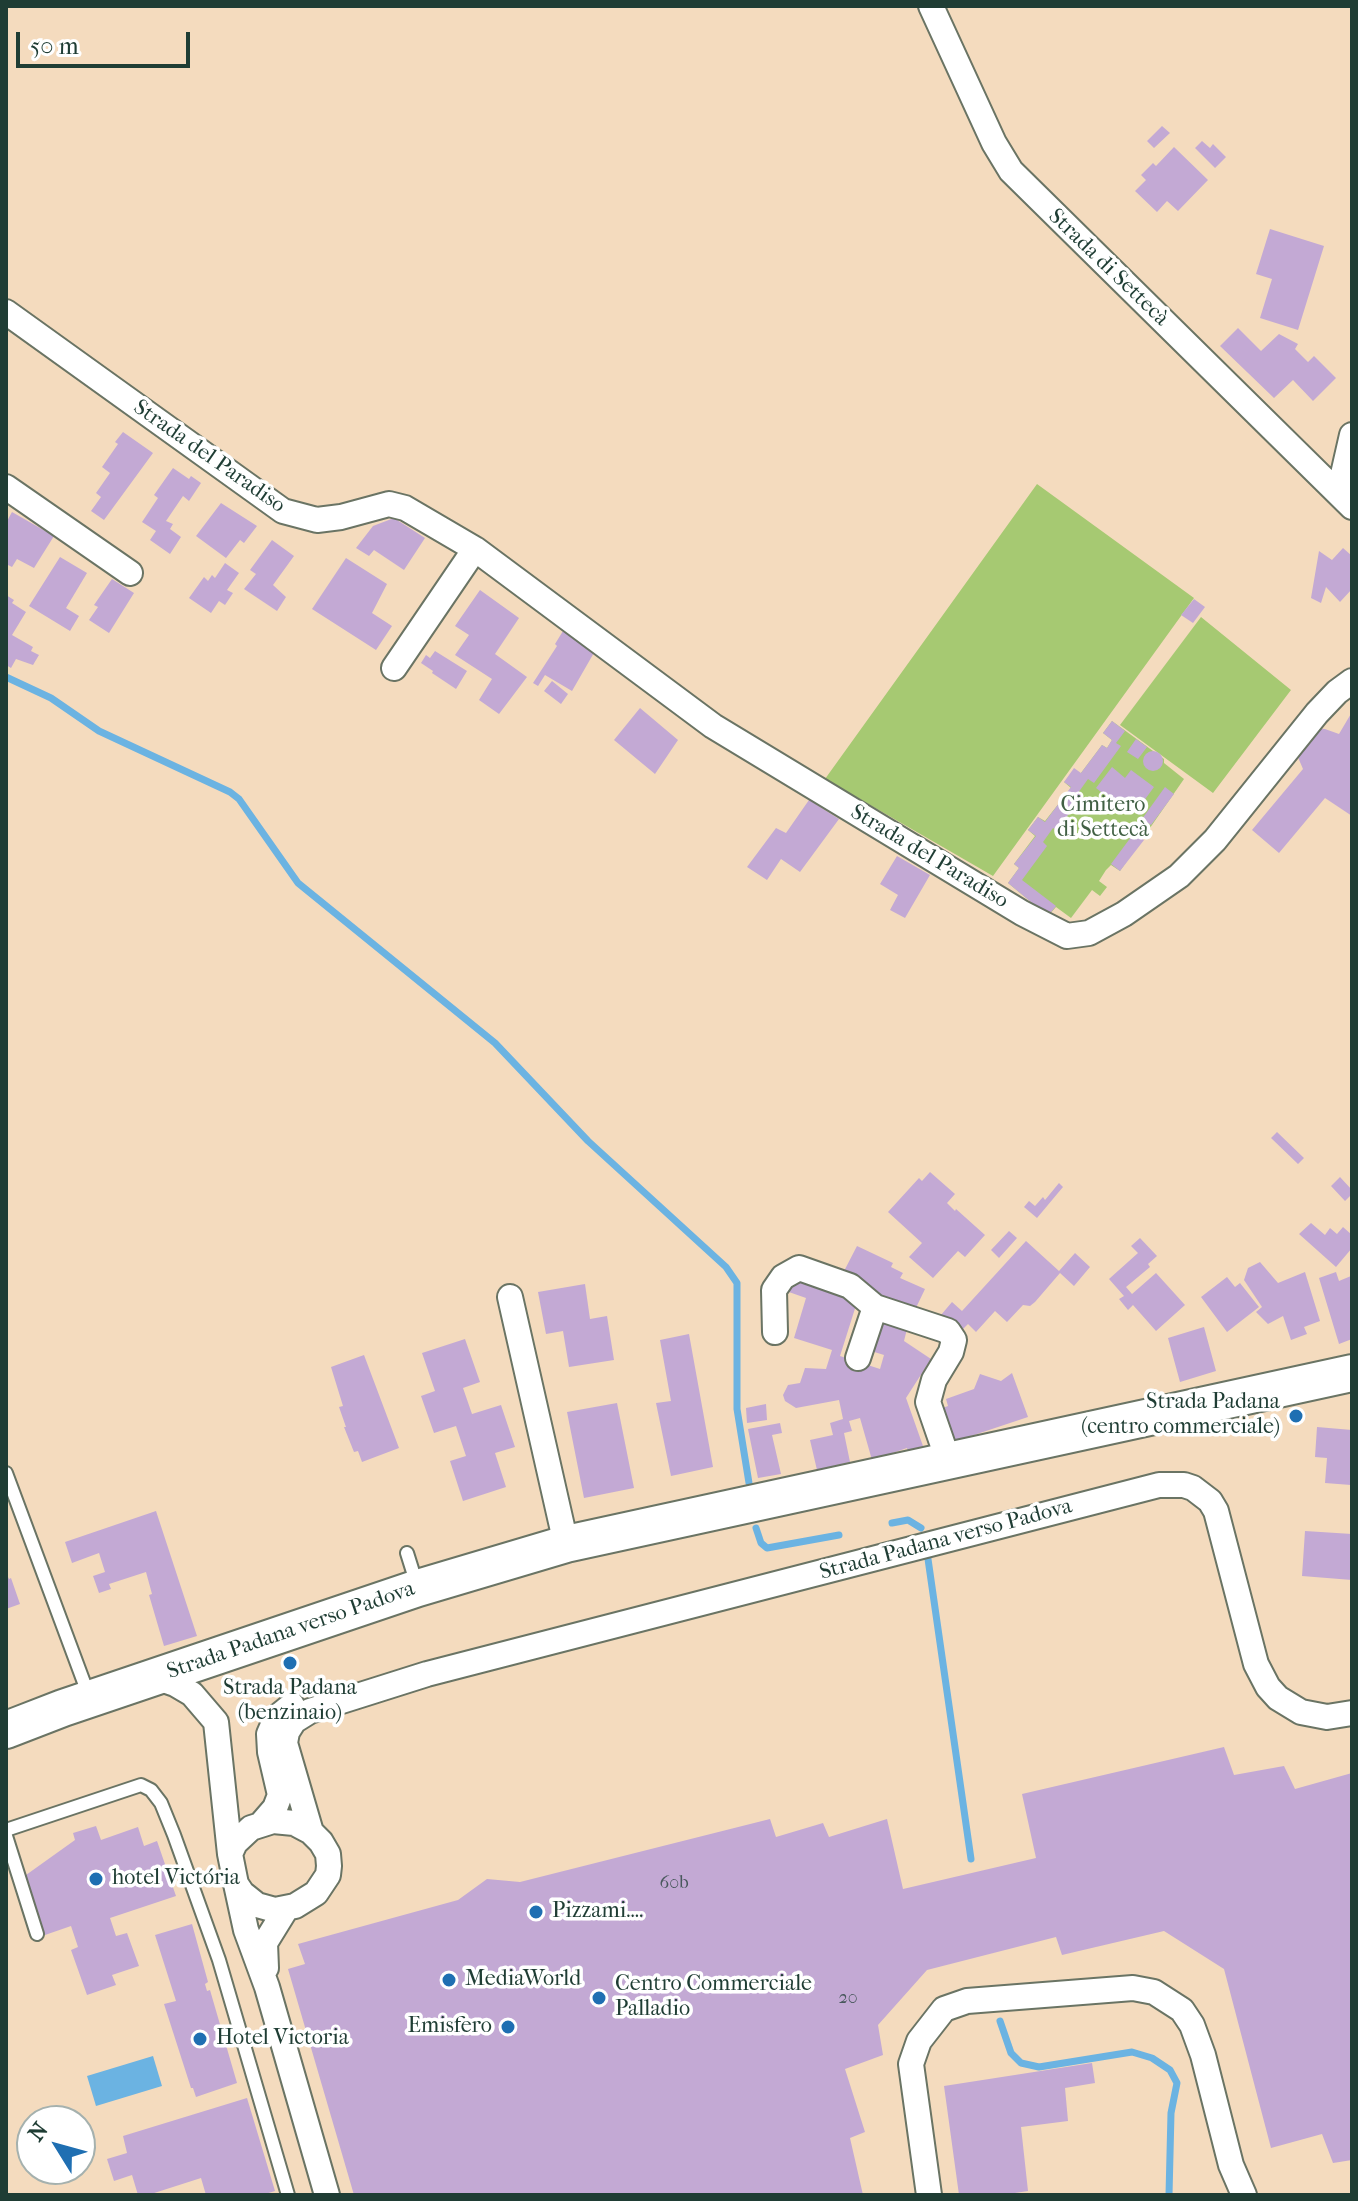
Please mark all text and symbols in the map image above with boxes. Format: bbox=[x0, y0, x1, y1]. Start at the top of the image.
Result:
scale bar bbox=[20, 16, 194, 66]
text: 50 m bbox=[30, 32, 79, 60]
street label: Strada di Settecà bbox=[1042, 204, 1174, 332]
street label: Strada del Paradiso bbox=[128, 395, 290, 519]
park label: Cimitero di Settecà bbox=[1057, 793, 1149, 844]
street label: Strada del Paradiso bbox=[845, 799, 1013, 915]
place label: Strada Padana (centro commerciale) bbox=[1081, 1390, 1280, 1442]
marker: Strada Padana (centro commerciale) bbox=[1287, 1407, 1305, 1425]
street label: Strada Padana verso Padova bbox=[817, 1494, 1075, 1586]
street label: Strada Padana verso Padova bbox=[164, 1576, 418, 1686]
marker: Strada Padana (benzinaio) bbox=[281, 1654, 299, 1672]
place label: Strada Padana (benzinaio) bbox=[223, 1676, 357, 1728]
place label: hotel Victória bbox=[112, 1866, 240, 1892]
marker: hotel Victória bbox=[87, 1870, 105, 1888]
house number: 60b bbox=[659, 1873, 689, 1895]
place label: Pizzami.... bbox=[552, 1899, 643, 1925]
marker: Pizzami.... bbox=[527, 1903, 545, 1921]
place label: MediaWorld bbox=[465, 1967, 581, 1993]
marker: MediaWorld bbox=[440, 1971, 458, 1989]
place label: Centro Commerciale Palladio bbox=[615, 1972, 812, 2024]
house number: 20 bbox=[838, 1988, 858, 2010]
marker: Centro Commerciale Palladio bbox=[590, 1989, 608, 2007]
place label: Emisfero bbox=[407, 2014, 492, 2040]
marker: Emisfero bbox=[499, 2018, 517, 2036]
place label: Hotel Victoria bbox=[216, 2026, 349, 2052]
marker: Hotel Victoria bbox=[191, 2030, 209, 2048]
north arrow bbox=[16, 2105, 96, 2185]
text: N bbox=[23, 2117, 54, 2146]

